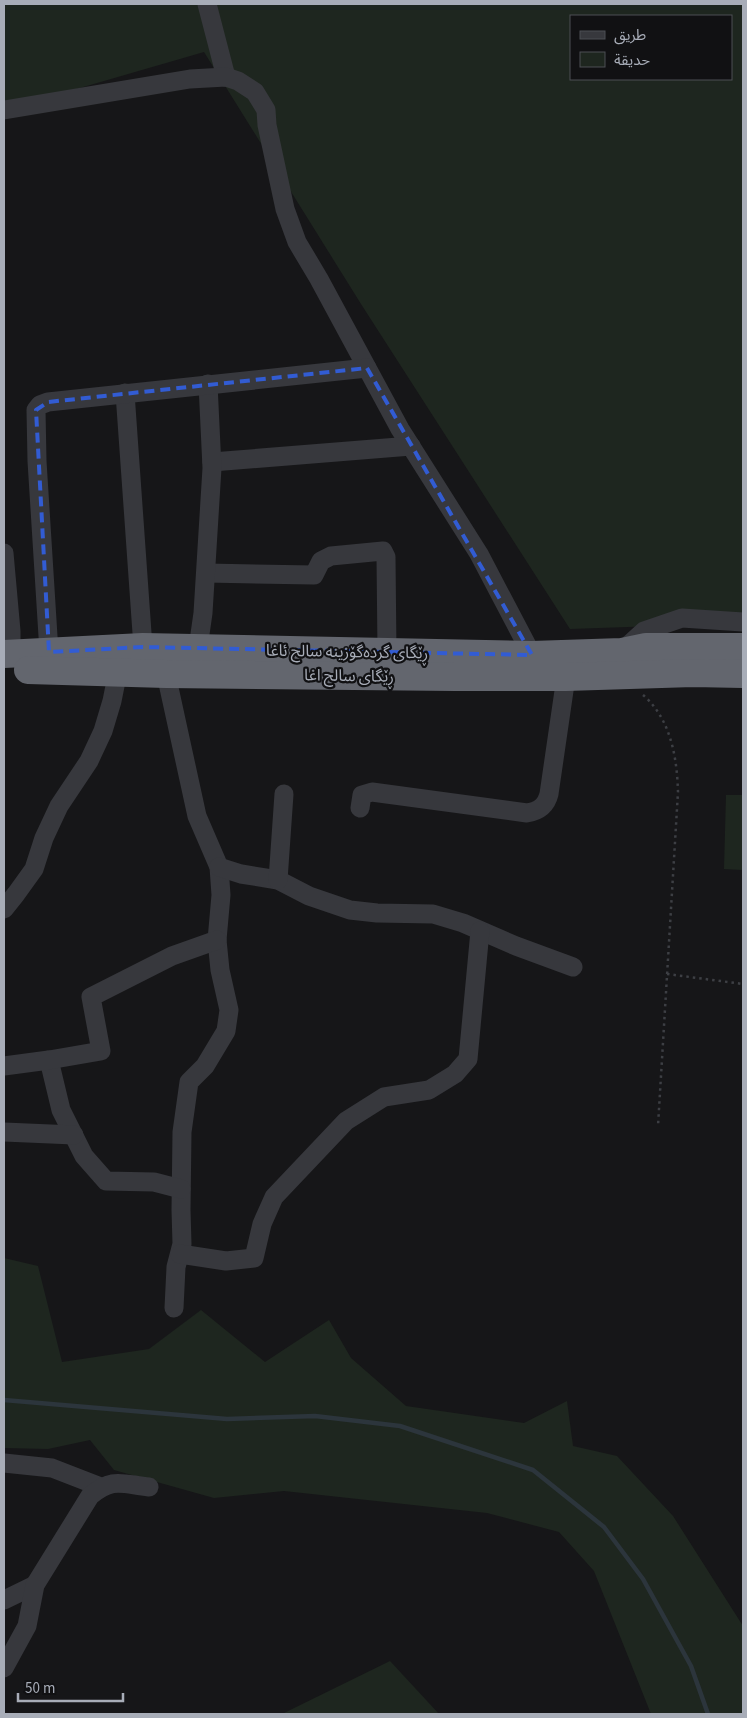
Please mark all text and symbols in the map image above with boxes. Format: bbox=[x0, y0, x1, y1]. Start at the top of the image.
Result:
legend bbox=[570, 15, 732, 80]
text: طريق bbox=[614, 25, 646, 46]
text: حديقة bbox=[614, 50, 650, 71]
street label: ڕێگای گردەگۆزینە سالح ئاغا bbox=[266, 640, 428, 667]
street label: ڕێگای سالح اغا bbox=[304, 664, 394, 690]
scale bar bbox=[18, 1670, 122, 1702]
text: 50 m bbox=[25, 1678, 55, 1699]

